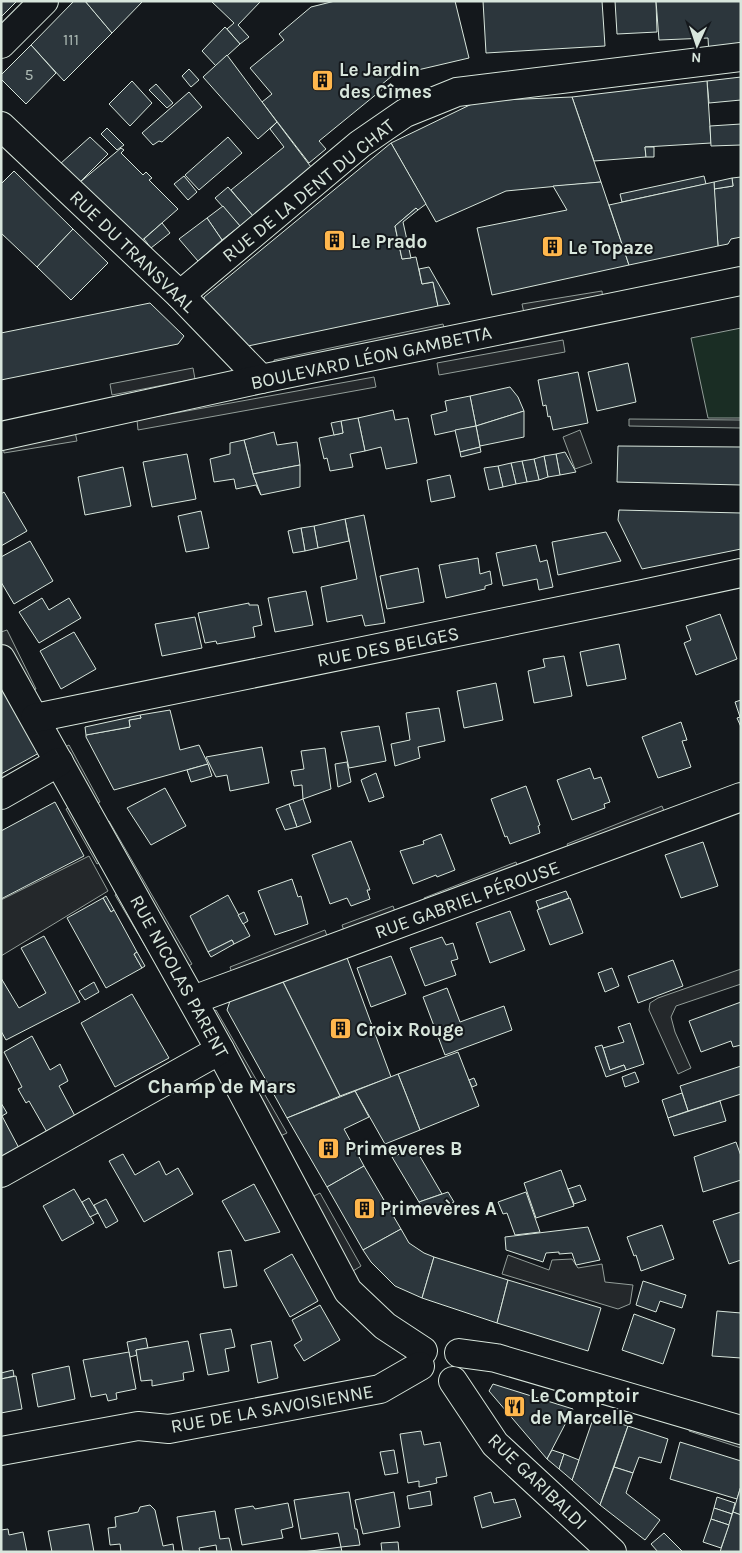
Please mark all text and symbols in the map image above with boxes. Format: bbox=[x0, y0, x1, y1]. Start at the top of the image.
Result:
north arrow bbox=[672, 20, 722, 70]
house number: 111 bbox=[63, 30, 79, 49]
text: N bbox=[691, 49, 702, 66]
place label: Le Jardin des Cîmes bbox=[339, 59, 432, 103]
house number: 5 bbox=[24, 65, 34, 84]
building icon: Le Jardin des Cîmes bbox=[311, 68, 335, 92]
street label: RUE DE LA DENT DU CHAT bbox=[218, 114, 399, 267]
street label: RUE DU TRANSVAAL bbox=[65, 186, 200, 317]
building icon: Le Prado bbox=[323, 229, 347, 253]
place label: Le Prado bbox=[351, 231, 427, 253]
building icon: Le Topaze bbox=[540, 235, 564, 259]
place label: Le Topaze bbox=[568, 237, 654, 259]
street label: BOULEVARD LÉON GAMBETTA bbox=[248, 321, 494, 394]
street label: RUE DES BELGES bbox=[315, 622, 461, 672]
street label: RUE GABRIEL PÉROUSE bbox=[372, 855, 563, 944]
street label: RUE NICOLAS PARENT bbox=[125, 891, 233, 1062]
building icon: Croix Rouge bbox=[328, 1017, 352, 1041]
place label: Croix Rouge bbox=[356, 1019, 464, 1041]
district label: Champ de Mars bbox=[148, 1075, 296, 1098]
building icon: Primeveres B bbox=[317, 1136, 341, 1160]
place label: Primeveres B bbox=[345, 1138, 462, 1160]
building icon: Primevères A bbox=[352, 1196, 376, 1220]
place label: Primevères A bbox=[380, 1198, 497, 1220]
street label: RUE DE LA SAVOISIENNE bbox=[169, 1380, 375, 1438]
place label: Le Comptoir de Marcelle bbox=[530, 1385, 639, 1429]
restaurant icon: Le Comptoir de Marcelle bbox=[502, 1394, 526, 1418]
street label: RUE GARIBALDI bbox=[483, 1429, 591, 1534]

